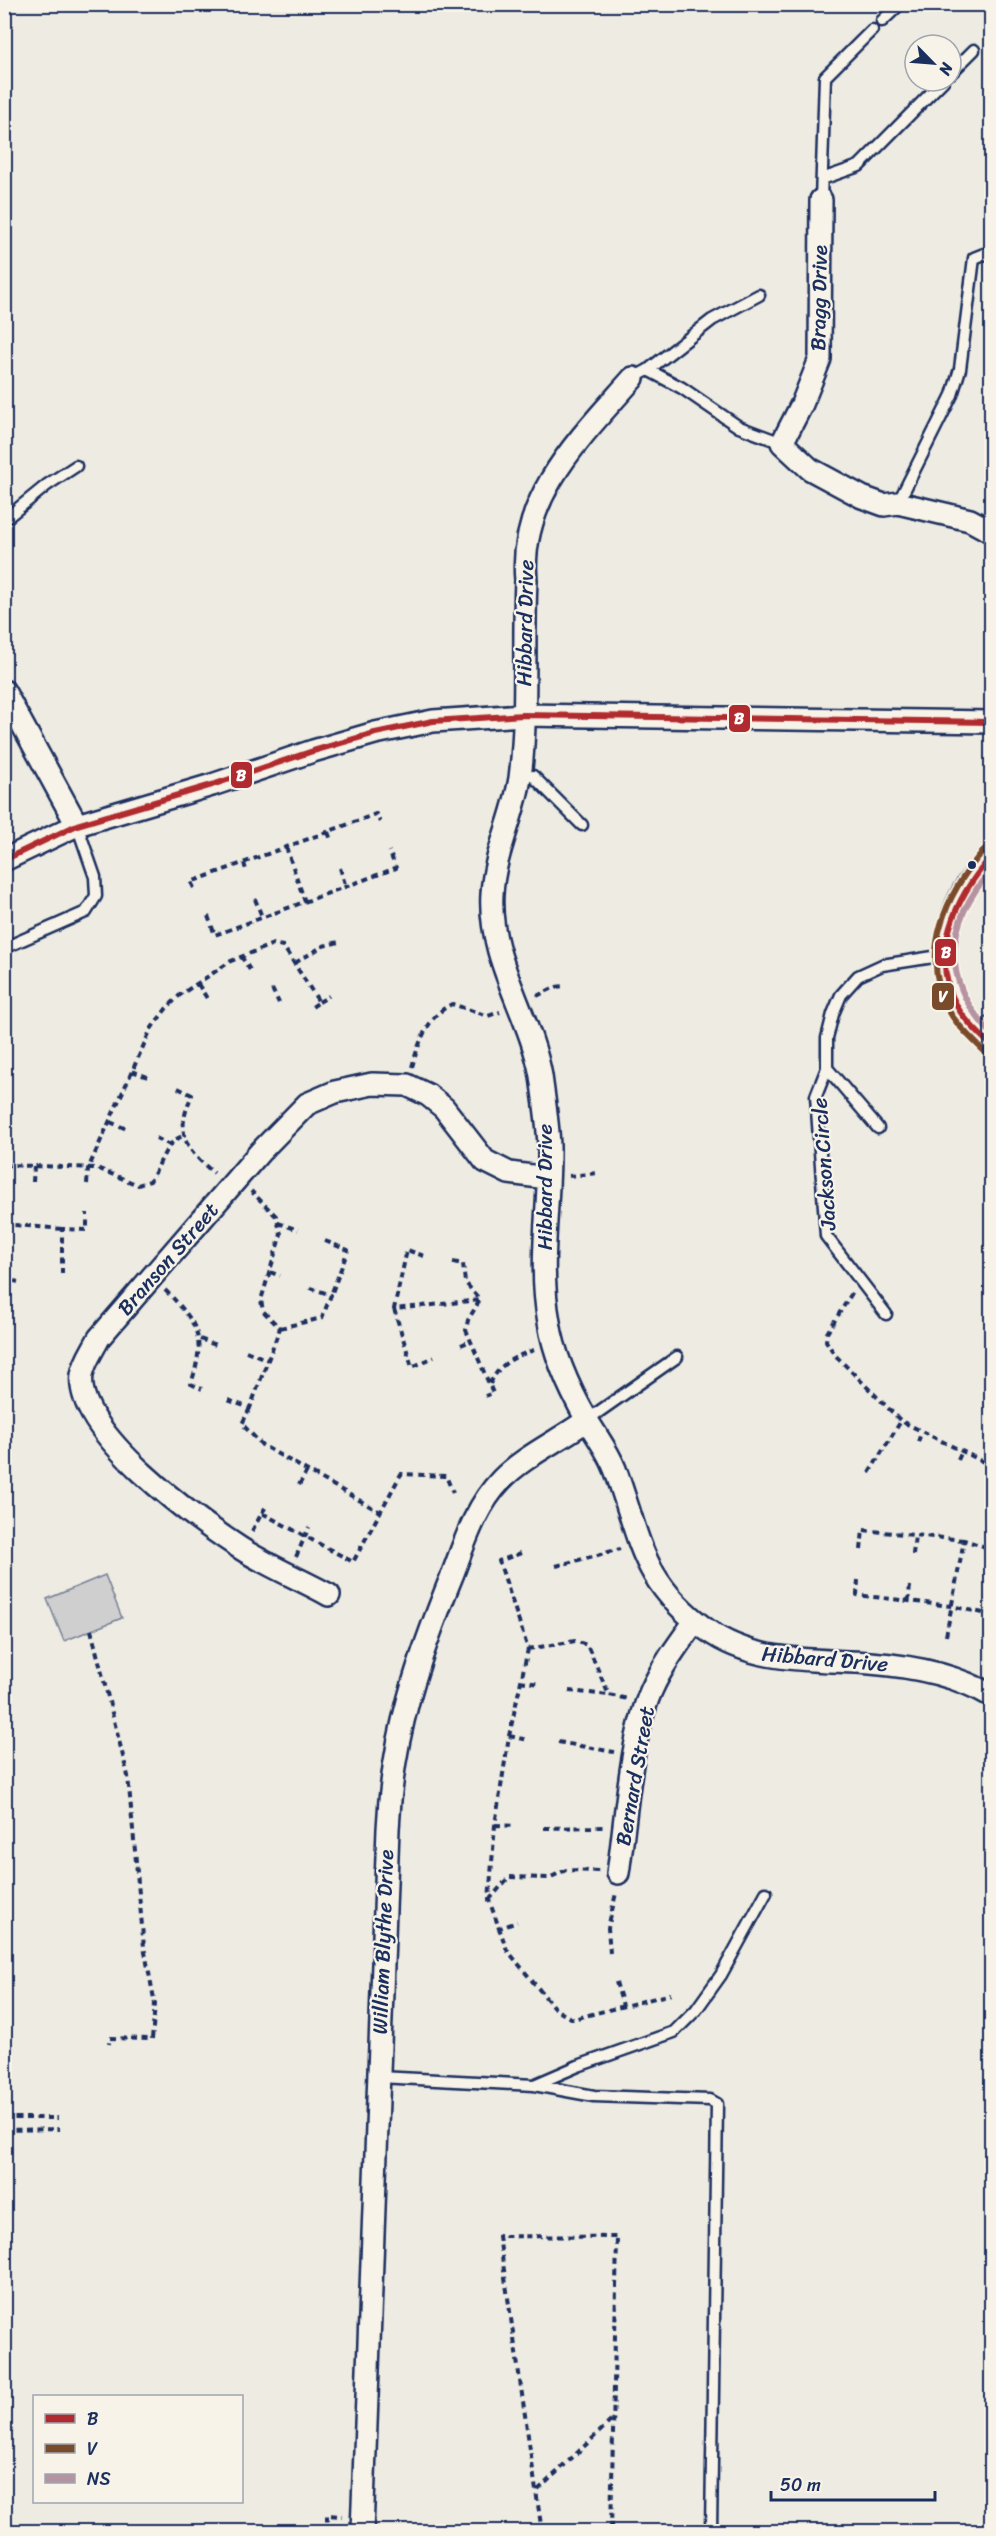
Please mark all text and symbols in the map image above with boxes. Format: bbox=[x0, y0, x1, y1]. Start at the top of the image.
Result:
north arrow bbox=[903, 33, 963, 93]
text: N bbox=[930, 57, 962, 81]
street label: Bragg Drive bbox=[799, 245, 839, 351]
street label: Hibbard Drive bbox=[505, 559, 545, 687]
line badge: B bbox=[728, 704, 751, 733]
text: B bbox=[734, 704, 745, 733]
line badge: B bbox=[230, 761, 253, 789]
text: B bbox=[236, 761, 247, 790]
unlabelled marker bbox=[966, 859, 978, 871]
line badge: B bbox=[934, 938, 957, 967]
text: B bbox=[941, 938, 952, 967]
line badge: V bbox=[931, 982, 955, 1011]
text: V bbox=[938, 982, 948, 1011]
street label: Jackson Circle bbox=[800, 1096, 848, 1233]
street label: Hibbard Drive bbox=[526, 1123, 564, 1250]
street label: Branson Street bbox=[107, 1193, 229, 1325]
street label: Hibbard Drive bbox=[760, 1635, 890, 1683]
street label: Bernard Street bbox=[604, 1703, 666, 1849]
street label: William Blythe Drive bbox=[361, 1849, 405, 2035]
legend bbox=[33, 2395, 243, 2503]
text: B bbox=[87, 2403, 98, 2435]
text: V bbox=[87, 2433, 98, 2465]
text: NS bbox=[87, 2463, 111, 2495]
scale bar bbox=[771, 2464, 934, 2502]
text: 50 m bbox=[780, 2469, 821, 2501]

